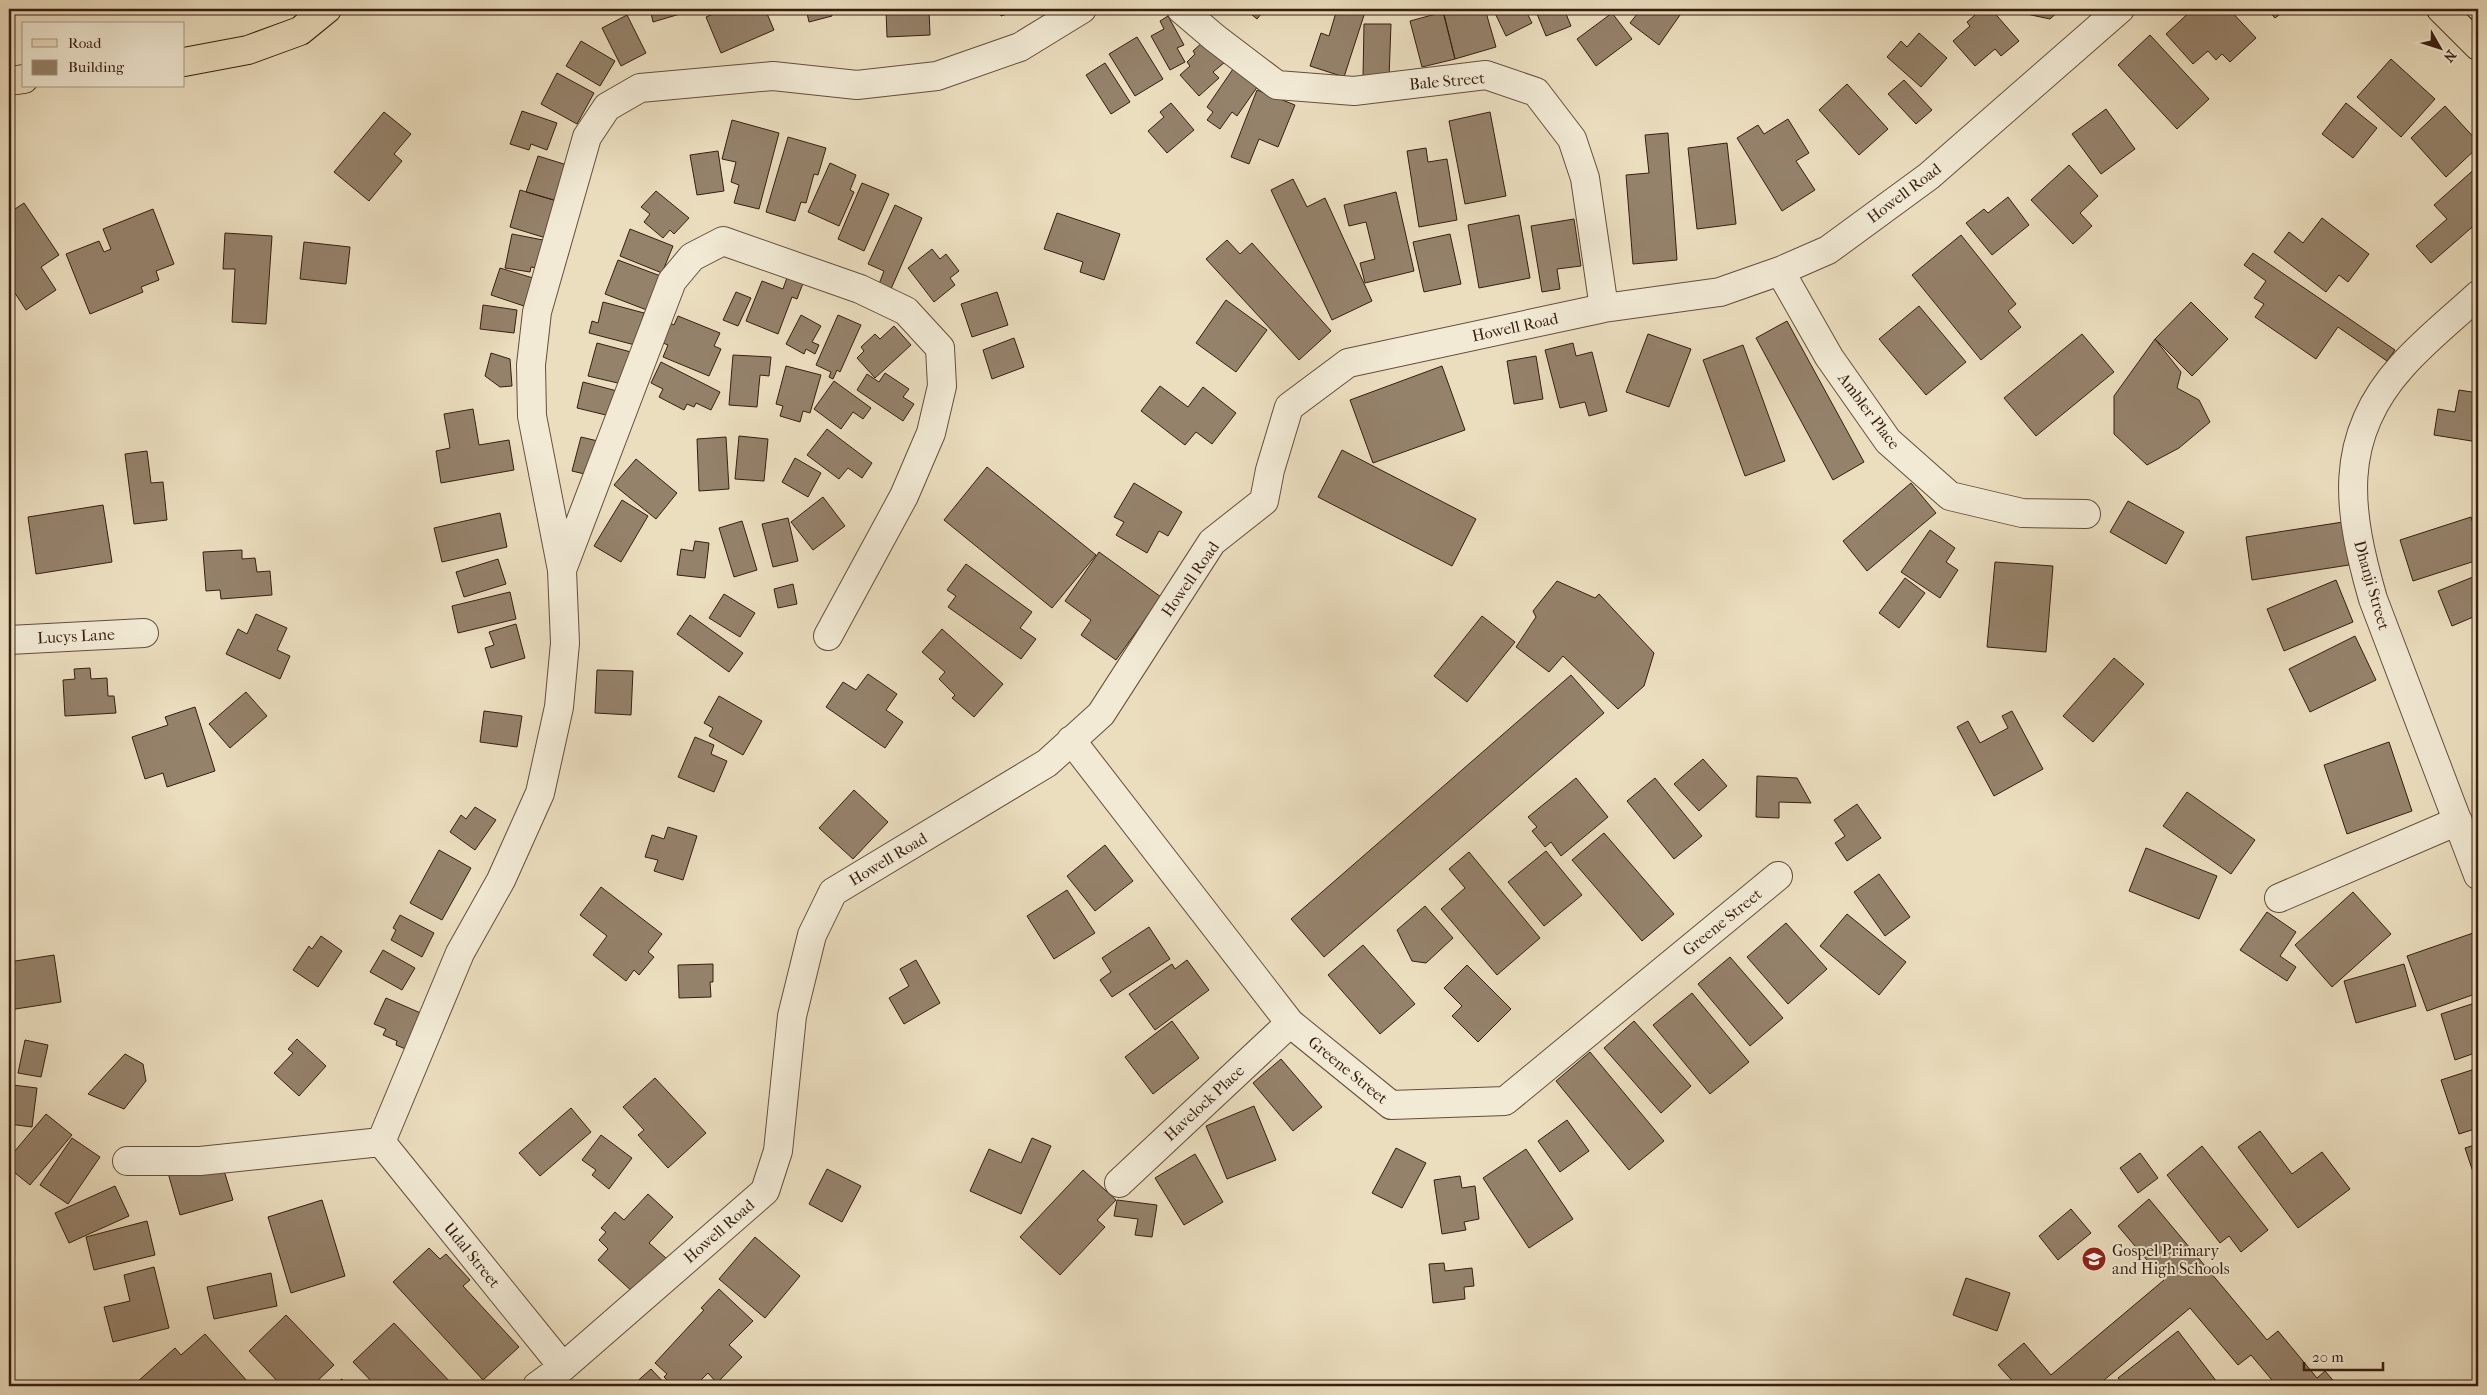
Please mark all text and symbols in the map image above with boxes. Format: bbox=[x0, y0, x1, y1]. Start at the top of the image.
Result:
legend bbox=[22, 22, 185, 88]
north arrow bbox=[2414, 22, 2464, 72]
text: Road bbox=[68, 34, 102, 52]
text: N bbox=[2440, 46, 2460, 66]
text: Building bbox=[68, 58, 125, 76]
street label: Bale Street bbox=[1408, 68, 1486, 94]
street label: Howell Road bbox=[1863, 159, 1945, 227]
street label: Howell Road bbox=[1470, 309, 1560, 345]
street label: Ambler Place bbox=[1834, 368, 1904, 453]
street label: Howell Road bbox=[1157, 537, 1223, 620]
street label: Dhanji Street bbox=[2350, 538, 2394, 632]
street label: Lucys Lane bbox=[37, 624, 115, 648]
street label: Howell Road bbox=[846, 828, 931, 890]
street label: Greene Street bbox=[1678, 884, 1766, 960]
street label: Greene Street bbox=[1304, 1032, 1392, 1108]
street label: Havelock Place bbox=[1160, 1061, 1248, 1145]
street label: Howell Road bbox=[680, 1195, 758, 1267]
street label: Udal Street bbox=[440, 1218, 504, 1292]
place label: Gospel Primary and High Schools bbox=[2112, 1241, 2230, 1278]
school or university icon: Gospel Primary and High Schools bbox=[2081, 1246, 2107, 1272]
scale bar bbox=[2304, 1340, 2383, 1372]
text: 20 m bbox=[2312, 1348, 2344, 1366]

